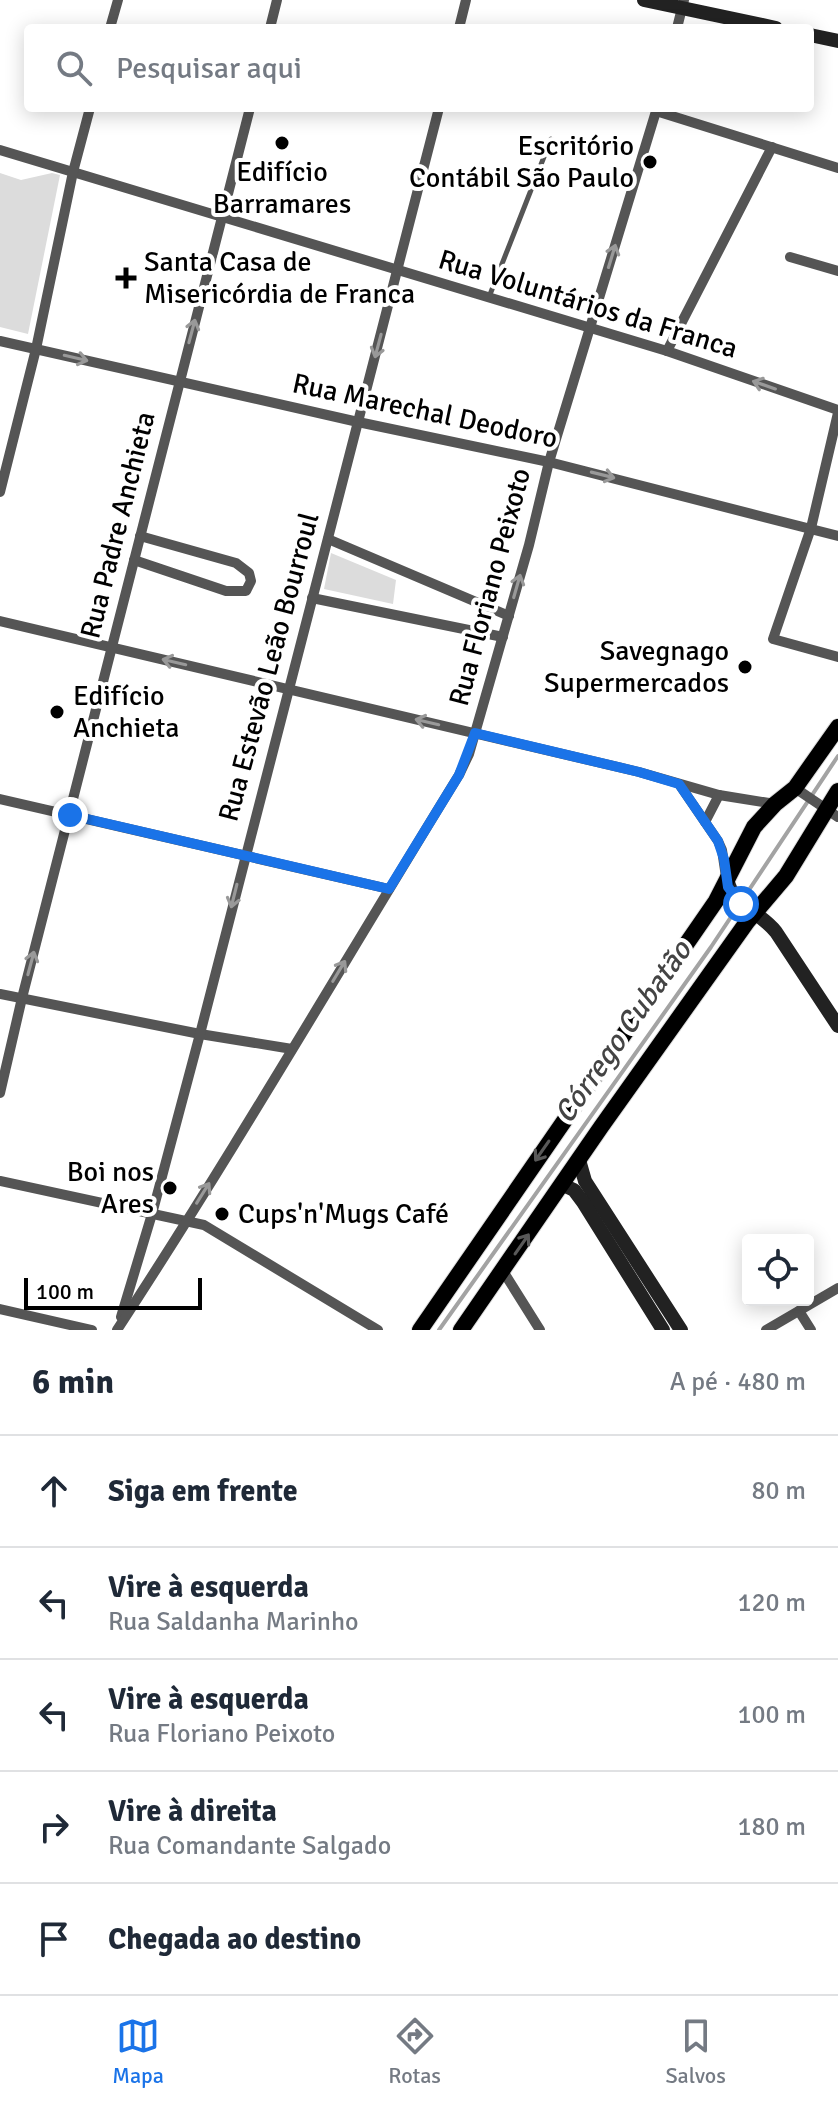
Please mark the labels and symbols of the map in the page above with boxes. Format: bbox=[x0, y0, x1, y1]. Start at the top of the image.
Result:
place label: Escritório Contábil São Paulo bbox=[409, 129, 634, 195]
marker: Edifício Barramares bbox=[273, 134, 291, 152]
marker: Escritório Contábil São Paulo bbox=[641, 153, 659, 171]
place label: Edifício Barramares bbox=[213, 155, 351, 221]
street label: Rua Voluntários da Franca bbox=[434, 242, 742, 366]
one-way arrow bbox=[605, 243, 620, 269]
place label: Santa Casa de Misericórdia de Franca bbox=[144, 245, 415, 311]
marker: Santa Casa de Misericórdia de Franca bbox=[115, 267, 137, 289]
one-way arrow bbox=[186, 319, 201, 344]
one-way arrow bbox=[370, 333, 385, 359]
one-way arrow bbox=[63, 351, 88, 366]
street label: Rua Marechal Deodoro bbox=[289, 366, 561, 456]
one-way arrow bbox=[752, 376, 777, 391]
street label: Rua Padre Anchieta bbox=[73, 408, 163, 642]
street label: Rua Floriano Peixoto bbox=[442, 464, 538, 710]
one-way arrow bbox=[590, 469, 615, 484]
street label: Rua Estevão Leão Bourroul bbox=[211, 509, 327, 825]
one-way arrow bbox=[510, 574, 525, 600]
place label: Savegnago Supermercados bbox=[544, 634, 729, 700]
one-way arrow bbox=[162, 654, 187, 669]
marker: Savegnago Supermercados bbox=[736, 658, 754, 676]
place label: Edifício Anchieta bbox=[73, 679, 179, 745]
marker: Edifício Anchieta bbox=[48, 703, 66, 721]
one-way arrow bbox=[415, 713, 440, 728]
route end bbox=[52, 797, 88, 833]
one-way arrow bbox=[226, 882, 241, 908]
route start bbox=[723, 886, 759, 922]
water label: Córrego Cubatão bbox=[546, 932, 700, 1130]
one-way arrow bbox=[25, 950, 40, 976]
one-way arrow bbox=[331, 961, 347, 983]
one-way arrow bbox=[534, 1139, 550, 1161]
place label: Boi nos Ares bbox=[67, 1155, 154, 1221]
marker: Boi nos Ares bbox=[161, 1179, 179, 1197]
one-way arrow bbox=[195, 1182, 211, 1205]
place label: Cups'n'Mugs Café bbox=[238, 1197, 449, 1231]
marker: Cups'n'Mugs Café bbox=[213, 1205, 231, 1223]
one-way arrow bbox=[514, 1233, 530, 1255]
scale bar bbox=[24, 1274, 202, 1310]

